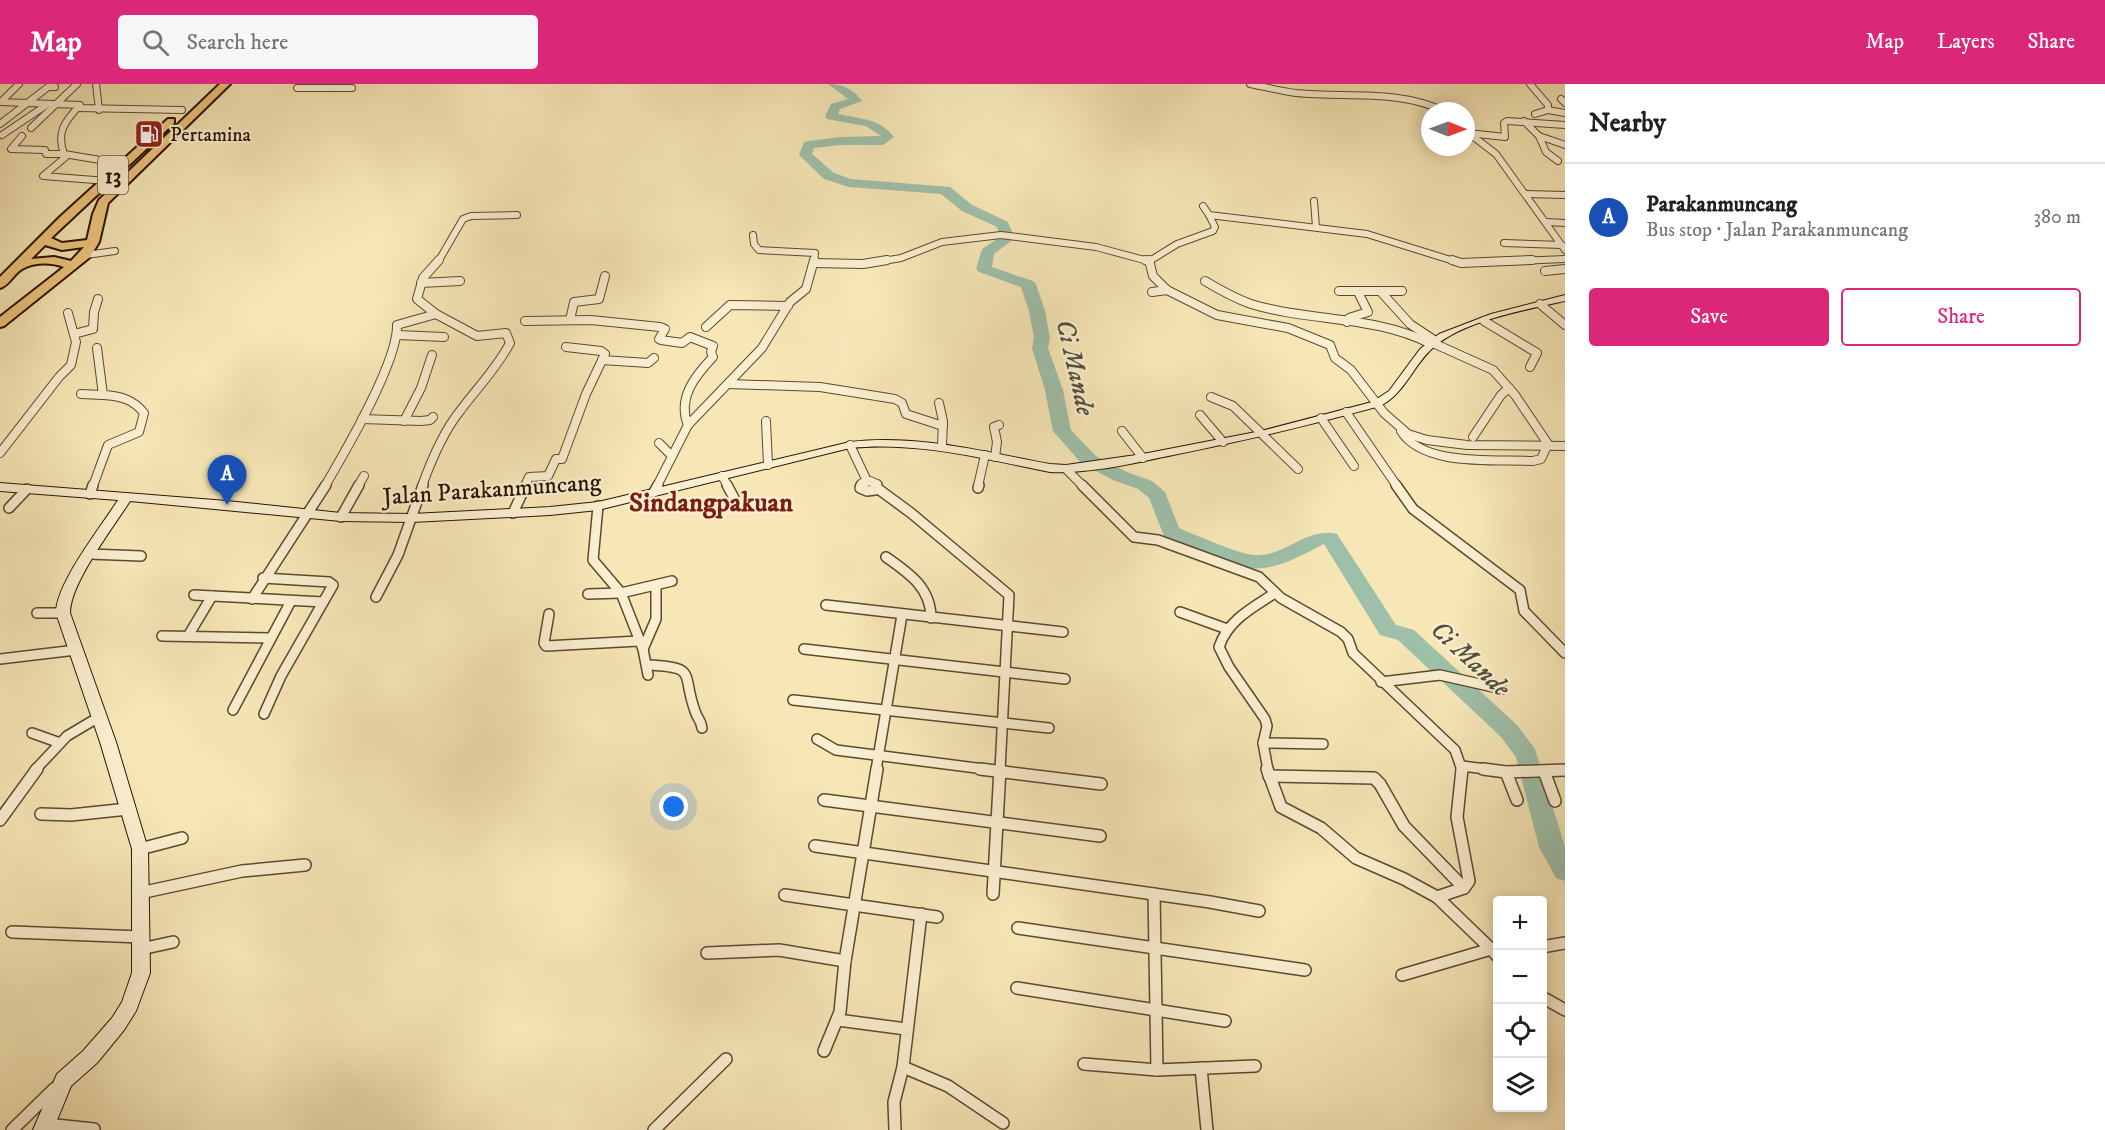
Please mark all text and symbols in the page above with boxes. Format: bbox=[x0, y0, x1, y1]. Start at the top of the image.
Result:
search box bbox=[118, 15, 538, 69]
text: Map bbox=[30, 25, 82, 60]
icon: search bbox=[139, 26, 172, 59]
text: Search here bbox=[187, 29, 288, 56]
text: Map bbox=[1865, 29, 1904, 55]
text: Layers bbox=[1937, 29, 1995, 55]
text: Share bbox=[2028, 29, 2075, 55]
north arrow bbox=[1421, 102, 1475, 156]
text: Nearby bbox=[1589, 107, 1666, 140]
fuel station icon: Pertamina bbox=[133, 118, 165, 150]
place label: Pertamina bbox=[170, 123, 252, 148]
road number: 13 bbox=[98, 156, 128, 194]
text: Parakanmuncang bbox=[1646, 191, 1797, 218]
text: A bbox=[1602, 205, 1615, 230]
text: 380 m bbox=[2033, 205, 2081, 230]
text: Bus stop · Jalan Parakanmuncang bbox=[1646, 218, 1908, 243]
button: Save bbox=[1589, 288, 1829, 346]
button: Share bbox=[1841, 288, 2081, 346]
water label: Ci Mande bbox=[1047, 316, 1102, 420]
pin: A bbox=[208, 456, 246, 505]
street label: Jalan Parakanmuncang bbox=[380, 467, 603, 513]
district label: Sindangpakuan bbox=[629, 486, 794, 520]
water label: Ci Mande bbox=[1423, 614, 1518, 705]
your location bbox=[659, 792, 688, 821]
map controls bbox=[1493, 896, 1547, 1112]
button: + bbox=[1493, 896, 1547, 950]
button: − bbox=[1493, 950, 1547, 1004]
button: locate bbox=[1493, 1004, 1547, 1058]
button: layers bbox=[1493, 1058, 1547, 1112]

